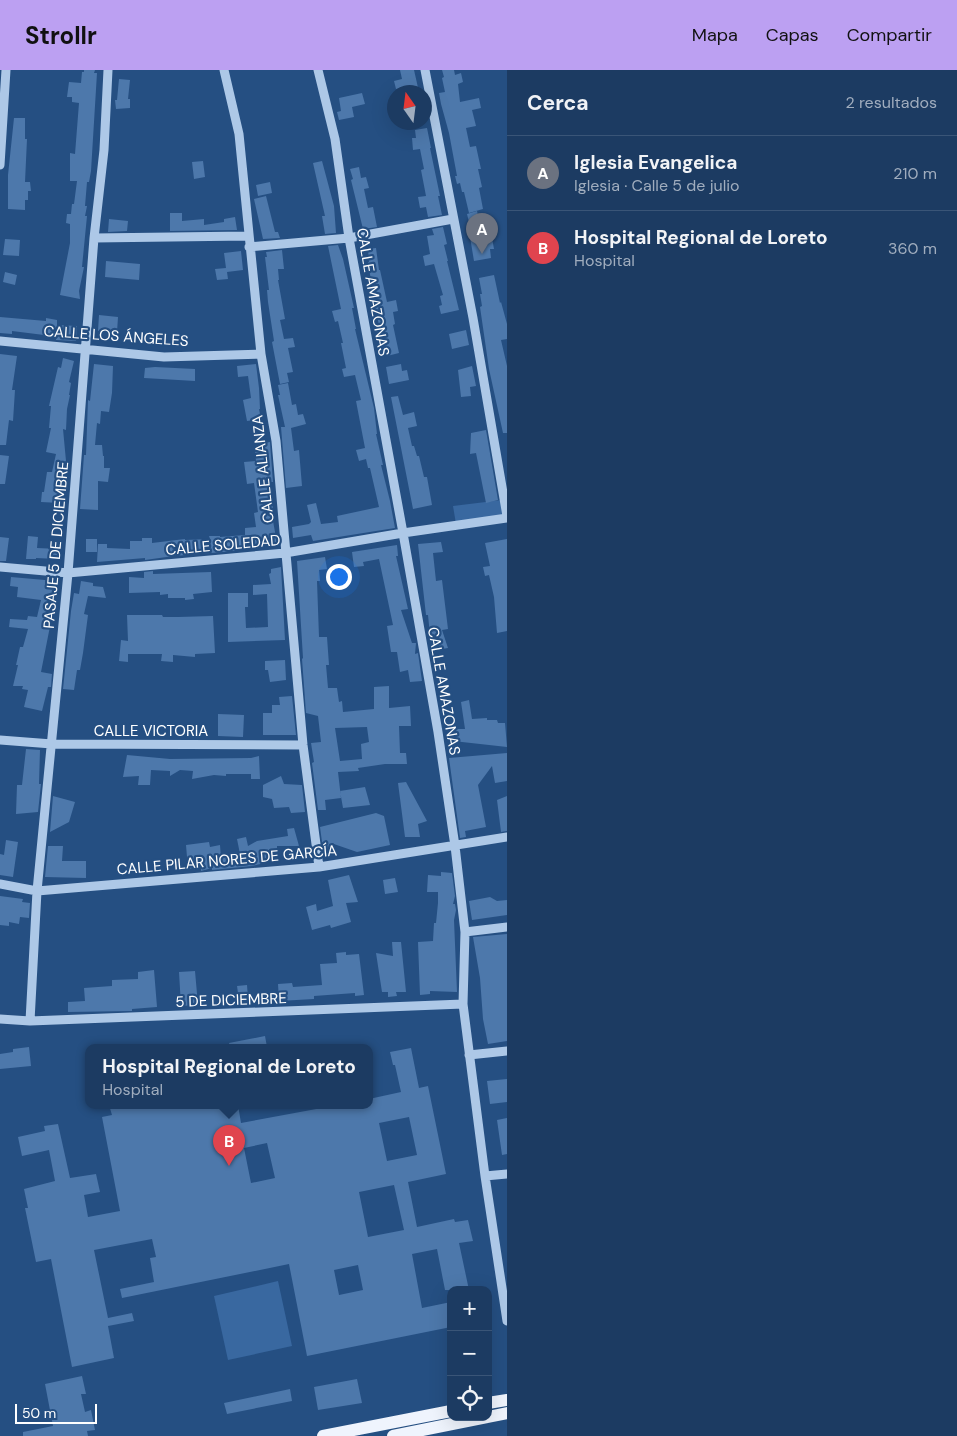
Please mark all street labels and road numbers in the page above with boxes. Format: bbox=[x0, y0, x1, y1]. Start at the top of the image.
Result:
street label: CALLE AMAZONAS bbox=[352, 226, 394, 358]
street label: CALLE LOS ÁNGELES bbox=[43, 321, 189, 351]
street label: CALLE ALIANZA bbox=[247, 414, 279, 524]
street label: PASAJE 5 DE DICIEMBRE bbox=[39, 461, 73, 629]
street label: CALLE SOLEDAD bbox=[165, 530, 281, 560]
street label: CALLE AMAZONAS bbox=[423, 625, 465, 757]
street label: CALLE VICTORIA bbox=[94, 721, 208, 741]
street label: CALLE PILAR NORES DE GARCÍA bbox=[116, 840, 338, 880]
street label: 5 DE DICIEMBRE bbox=[175, 988, 287, 1012]

